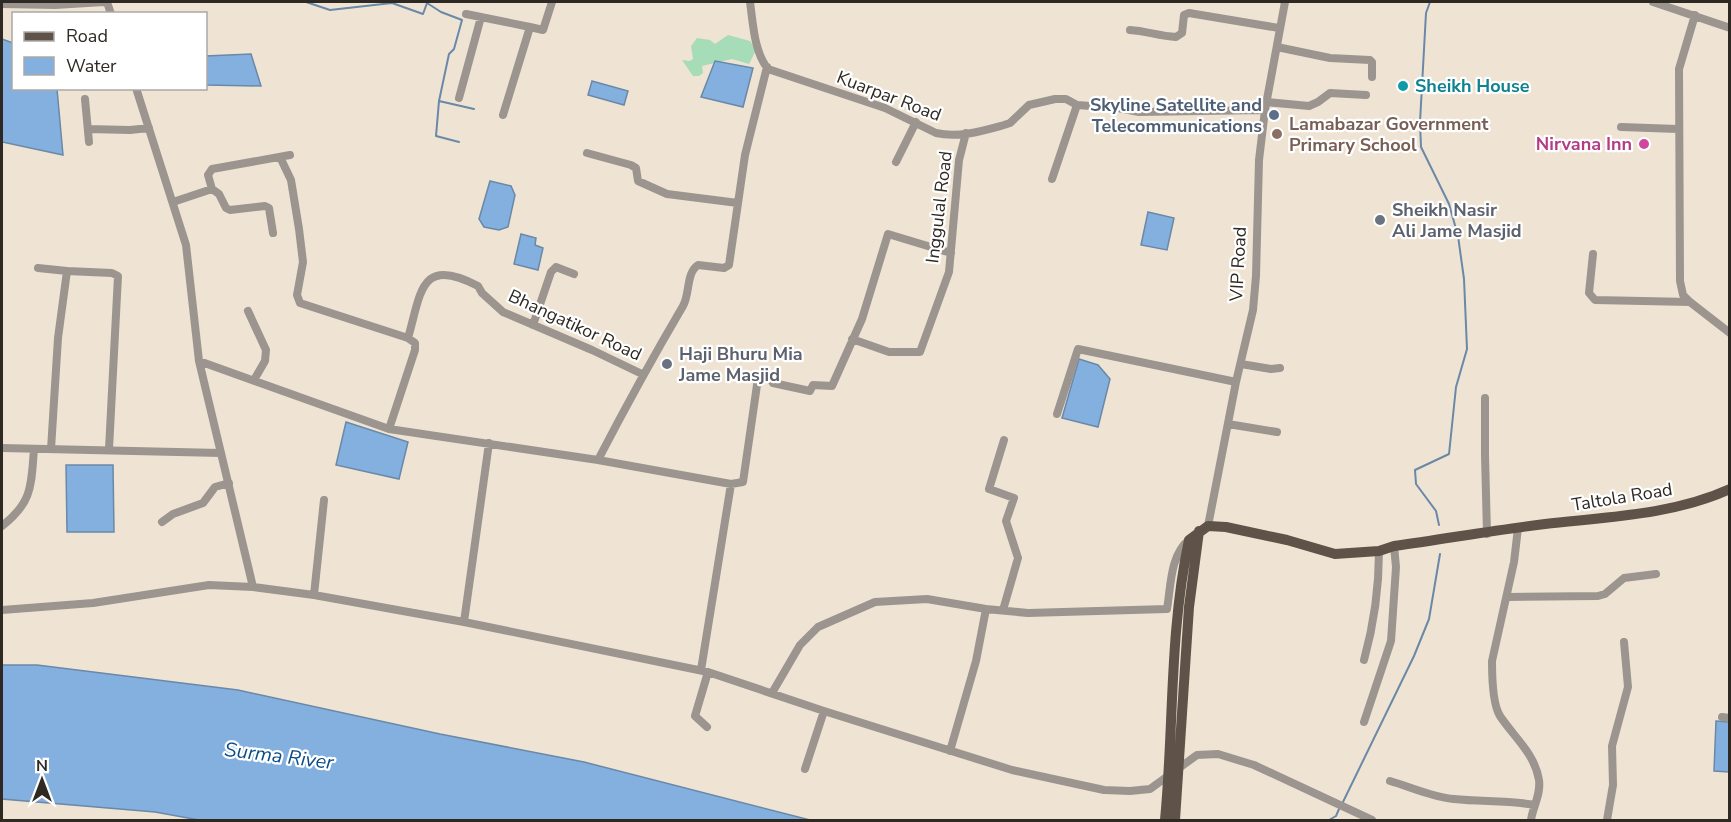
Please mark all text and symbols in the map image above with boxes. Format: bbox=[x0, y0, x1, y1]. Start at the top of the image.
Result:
legend bbox=[12, 12, 207, 90]
text: Road bbox=[66, 24, 108, 48]
text: Water bbox=[66, 54, 117, 78]
street label: Kuarpar Road bbox=[833, 65, 945, 127]
place label: Sheikh House bbox=[1415, 74, 1530, 98]
marker: Sheikh House bbox=[1396, 79, 1410, 93]
place label: Skyline Satellite and Telecommunications bbox=[1090, 93, 1262, 138]
marker: Skyline Satellite and Telecommunications bbox=[1267, 108, 1281, 122]
place label: Lamabazar Government Primary School bbox=[1289, 112, 1489, 157]
marker: Lamabazar Government Primary School bbox=[1270, 127, 1284, 141]
place label: Nirvana Inn bbox=[1536, 132, 1632, 156]
marker: Nirvana Inn bbox=[1637, 137, 1651, 151]
street label: Inggulal Road bbox=[920, 150, 958, 264]
place label: Sheikh Nasir Ali Jame Masjid bbox=[1392, 198, 1522, 243]
marker: Sheikh Nasir Ali Jame Masjid bbox=[1373, 213, 1387, 227]
street label: VIP Road bbox=[1224, 226, 1252, 303]
street label: Bhangatikor Road bbox=[504, 284, 646, 366]
place label: Haji Bhuru Mia Jame Masjid bbox=[678, 342, 803, 387]
marker: Haji Bhuru Mia Jame Masjid bbox=[660, 357, 674, 371]
street label: Taltola Road bbox=[1570, 477, 1674, 517]
water label: Surma River bbox=[223, 736, 336, 776]
north arrow bbox=[12, 750, 72, 810]
text: N bbox=[36, 755, 48, 777]

